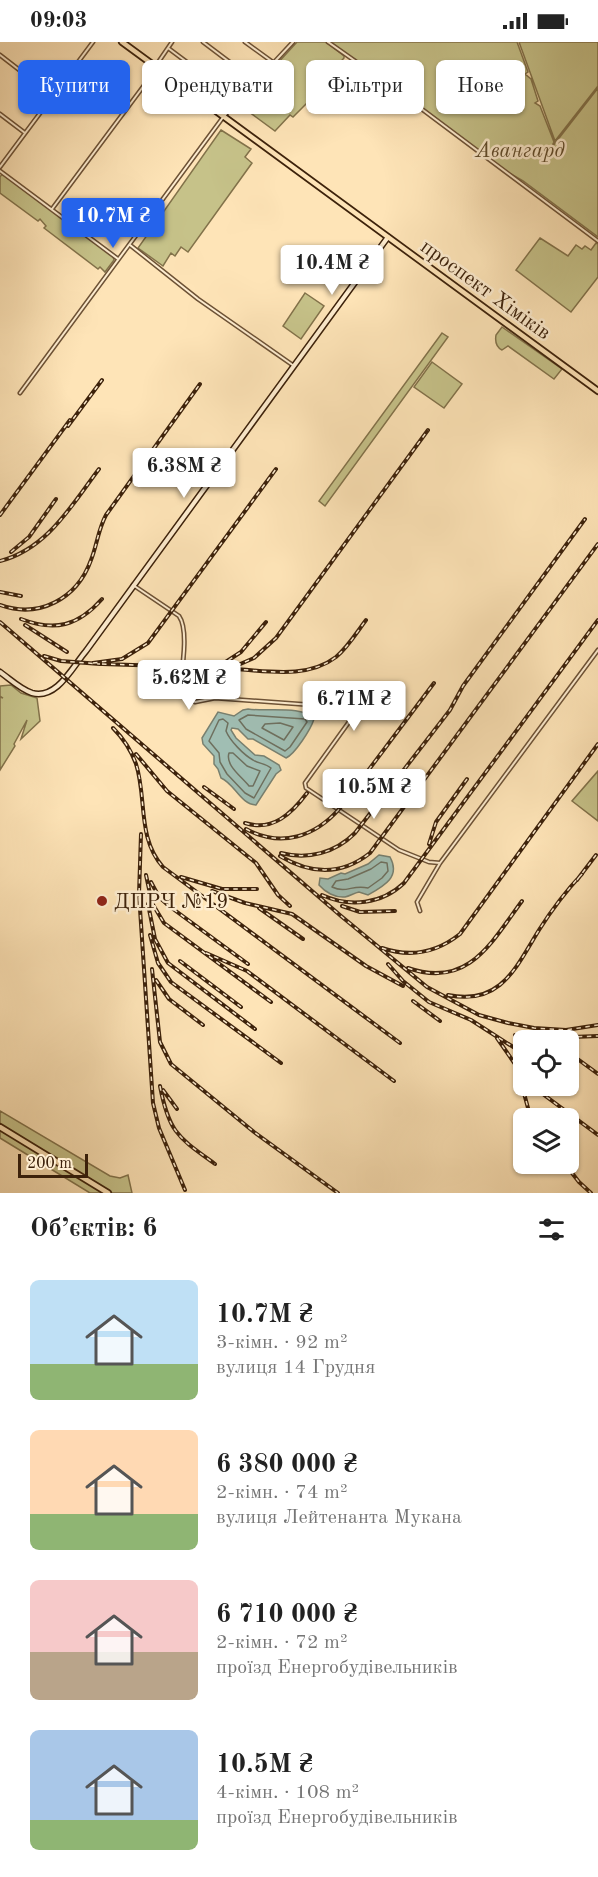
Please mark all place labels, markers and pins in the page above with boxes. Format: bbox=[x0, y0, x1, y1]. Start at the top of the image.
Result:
pin: 10.7M ₴ bbox=[58, 198, 168, 249]
pin: 10.4M ₴ bbox=[277, 245, 387, 296]
pin: 6.38M ₴ bbox=[129, 448, 239, 499]
pin: 5.62M ₴ bbox=[134, 660, 244, 711]
pin: 6.71M ₴ bbox=[299, 681, 409, 732]
pin: 10.5M ₴ bbox=[319, 769, 429, 820]
place label: ДПРЧ №19 bbox=[114, 892, 228, 913]
marker: ДПРЧ №19 bbox=[95, 894, 109, 908]

